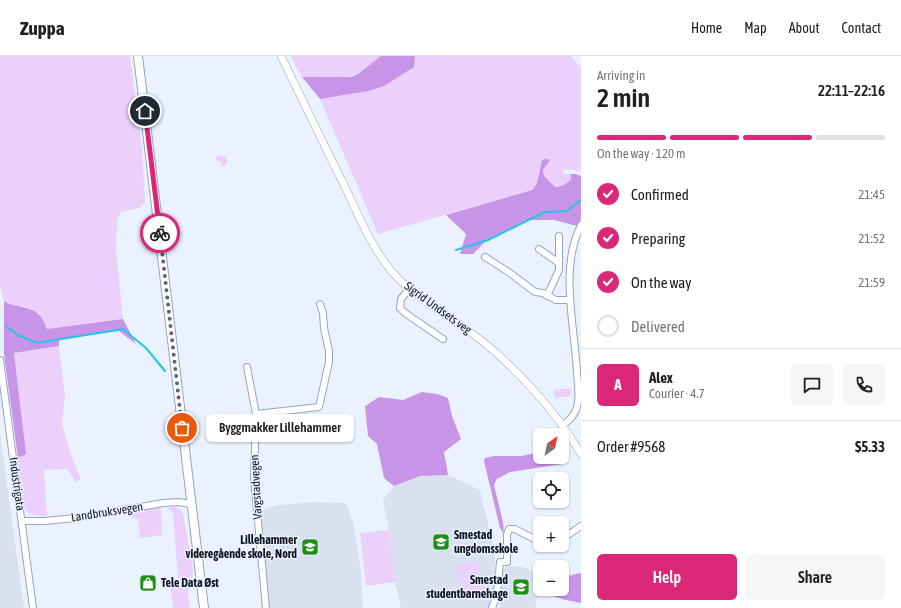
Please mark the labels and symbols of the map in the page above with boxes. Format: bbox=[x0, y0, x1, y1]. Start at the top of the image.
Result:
pin bbox=[128, 94, 162, 128]
courier bbox=[140, 213, 180, 253]
street label: Sigrid Undsets veg bbox=[402, 279, 475, 338]
pin bbox=[165, 411, 199, 445]
callout: Byggmakker Lillehammer bbox=[206, 414, 354, 442]
north arrow bbox=[533, 428, 569, 464]
street label: Vargstadvegen bbox=[247, 454, 265, 520]
street label: Industrigata bbox=[6, 456, 28, 512]
street label: Landbruksvegen bbox=[70, 499, 144, 525]
place label: Smestad ungdomsskole bbox=[454, 528, 519, 556]
school or university icon: Smestad ungdomsskole bbox=[431, 532, 451, 552]
place label: Lillehammer videregående skole, Nord bbox=[185, 533, 297, 561]
school or university icon: Lillehammer videregående skole, Nord bbox=[300, 537, 320, 557]
shop icon: Tele Data Øst bbox=[138, 573, 158, 593]
place label: Smestad studentbarnehage bbox=[426, 573, 509, 601]
place label: Tele Data Øst bbox=[161, 576, 219, 590]
school or university icon: Smestad studentbarnehage bbox=[511, 577, 531, 597]

